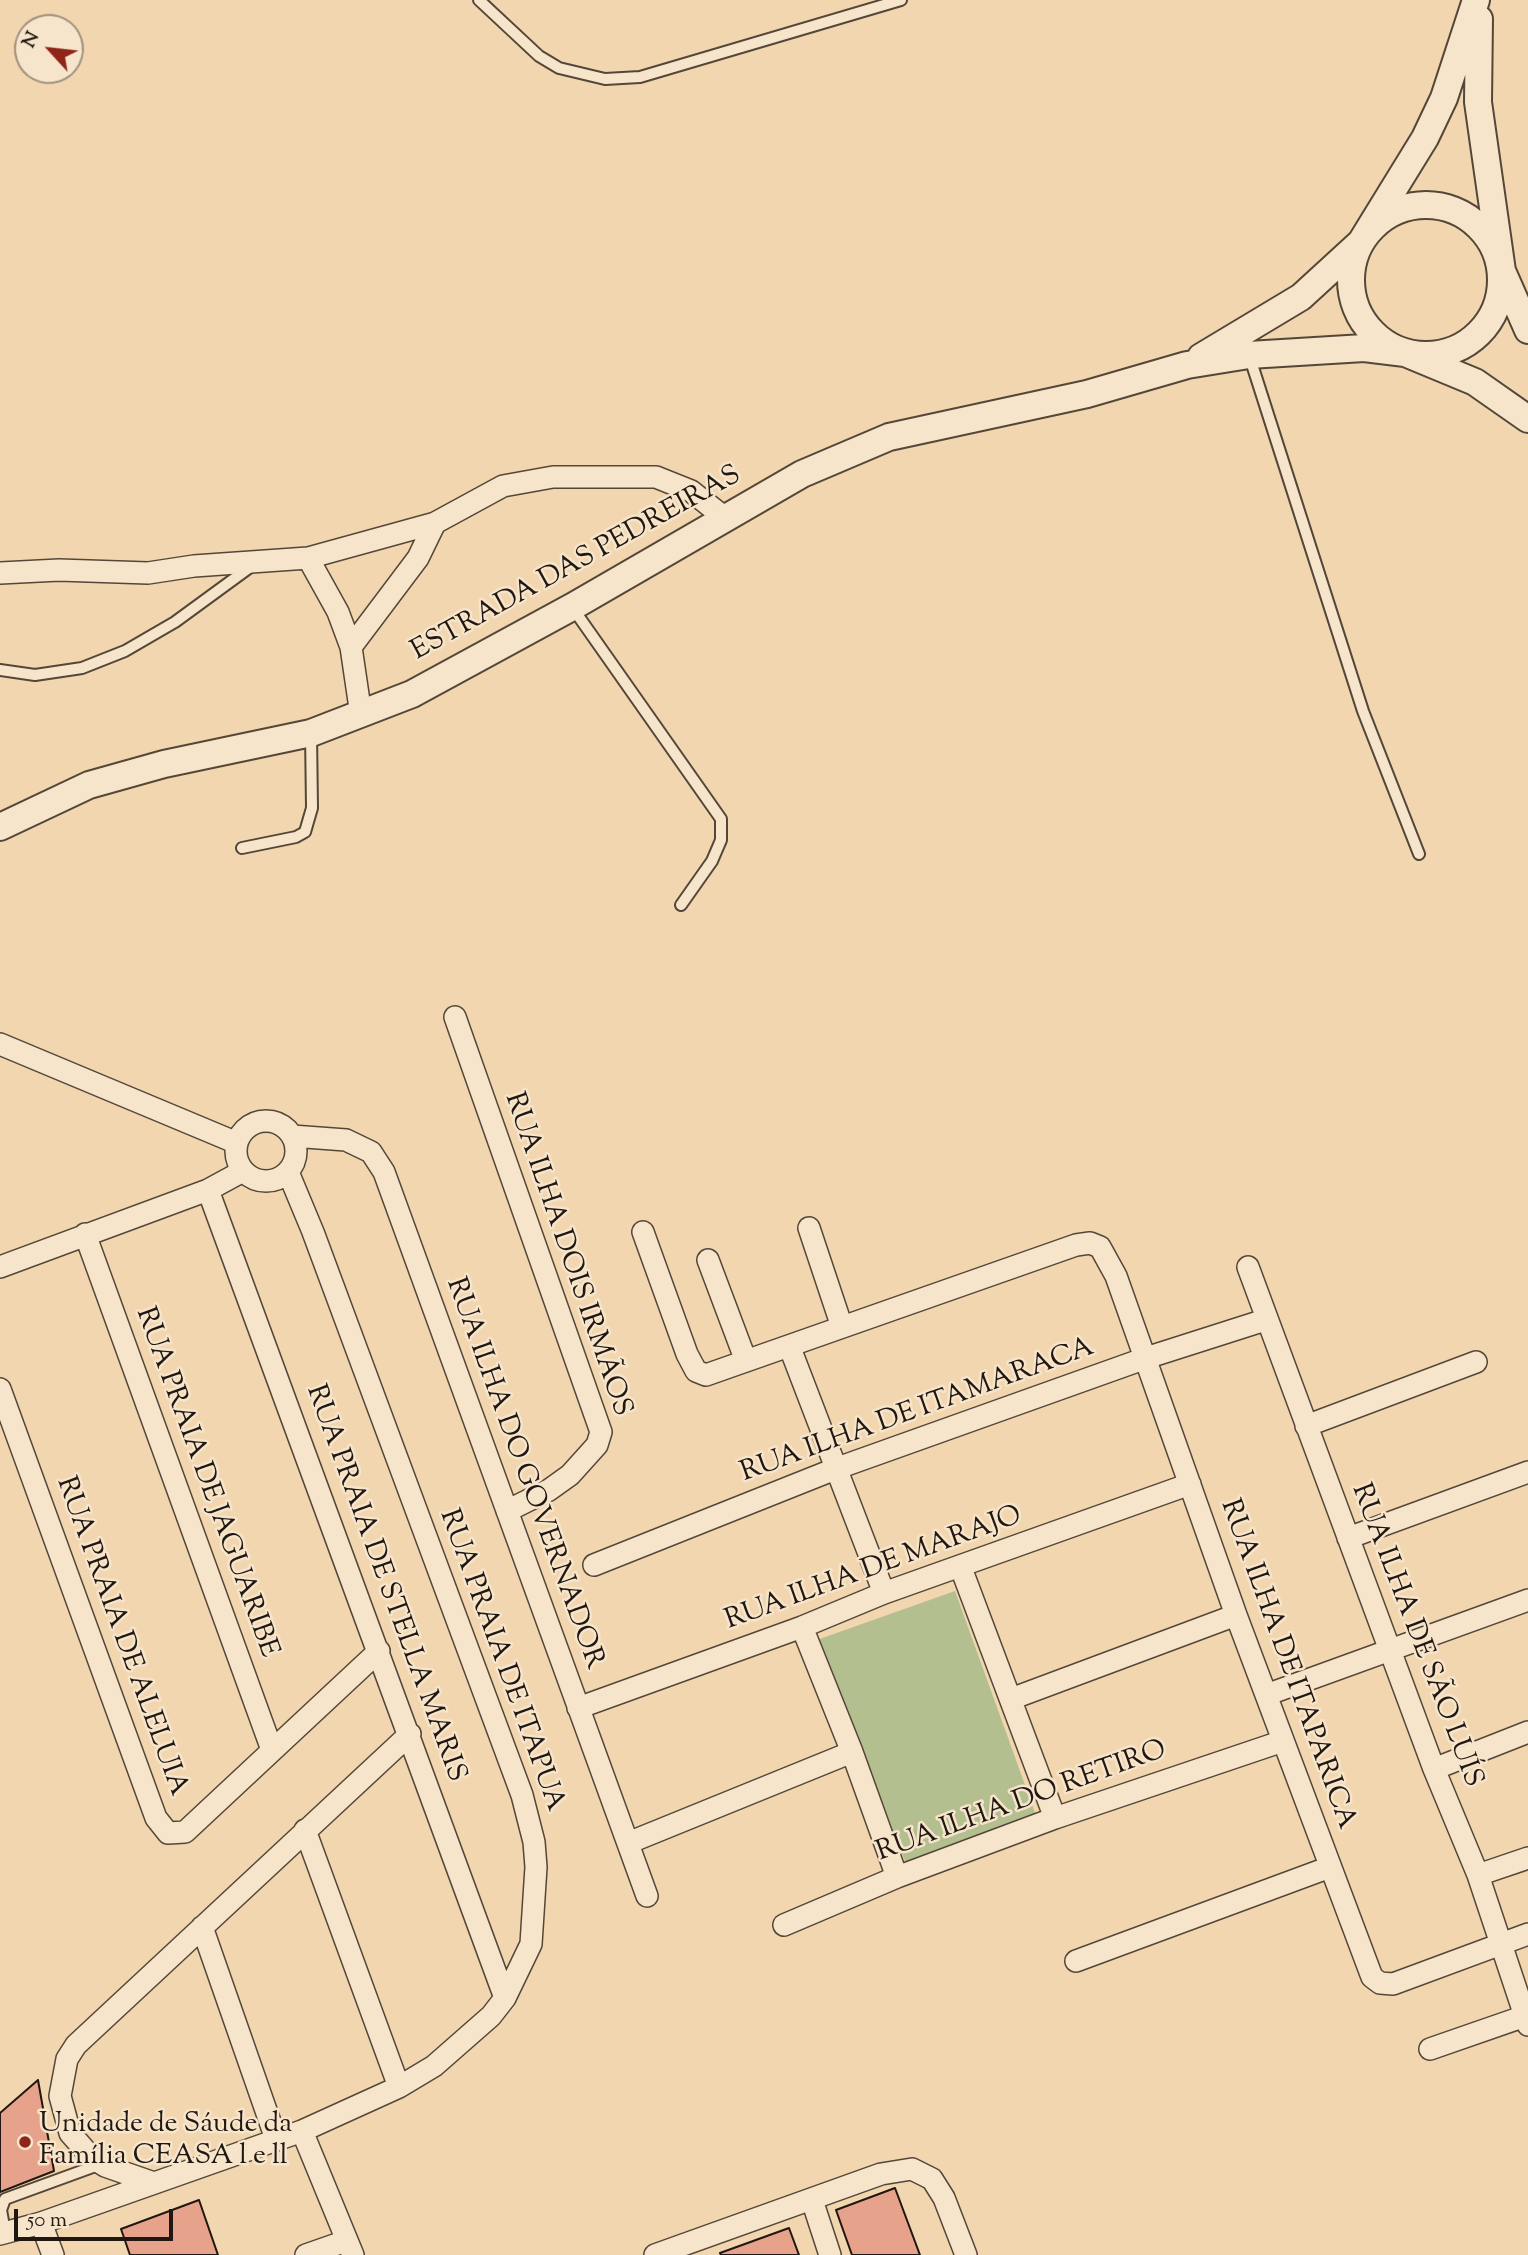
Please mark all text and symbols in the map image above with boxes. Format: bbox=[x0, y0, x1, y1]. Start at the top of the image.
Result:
north arrow bbox=[14, 14, 84, 84]
text: N bbox=[16, 27, 47, 53]
street label: ESTRADA DAS PEDREIRAS bbox=[406, 460, 748, 670]
street label: RUA ILHA DOIS IRMÃOS bbox=[495, 1089, 637, 1421]
street label: RUA ILHA DO GOVERNADOR bbox=[436, 1274, 610, 1674]
street label: RUA PRAIA DE JAGUARIBE bbox=[126, 1303, 284, 1663]
street label: RUA ILHA DE ITAMARACA bbox=[737, 1332, 1099, 1492]
street label: RUA PRAIA DE STELLA MARIS bbox=[296, 1381, 472, 1787]
street label: RUA PRAIA DE ALELUIA bbox=[47, 1473, 193, 1801]
street label: RUA ILHA DE SÃO LUÍS bbox=[1342, 1480, 1488, 1792]
street label: RUA ILHA DE ITAPARICA bbox=[1211, 1495, 1361, 1835]
street label: RUA ILHA DE MARAJO bbox=[721, 1501, 1027, 1639]
street label: RUA PRAIA DE ITAPUA bbox=[430, 1505, 570, 1817]
street label: RUA ILHA DO RETIRO bbox=[872, 1735, 1172, 1871]
place label: Unidade de Sáude da Família CEASA l e ll bbox=[39, 2109, 292, 2175]
marker: Unidade de Sáude da Família CEASA l e ll bbox=[17, 2134, 33, 2150]
scale bar bbox=[18, 2196, 177, 2240]
text: 50 m bbox=[27, 2206, 67, 2236]

